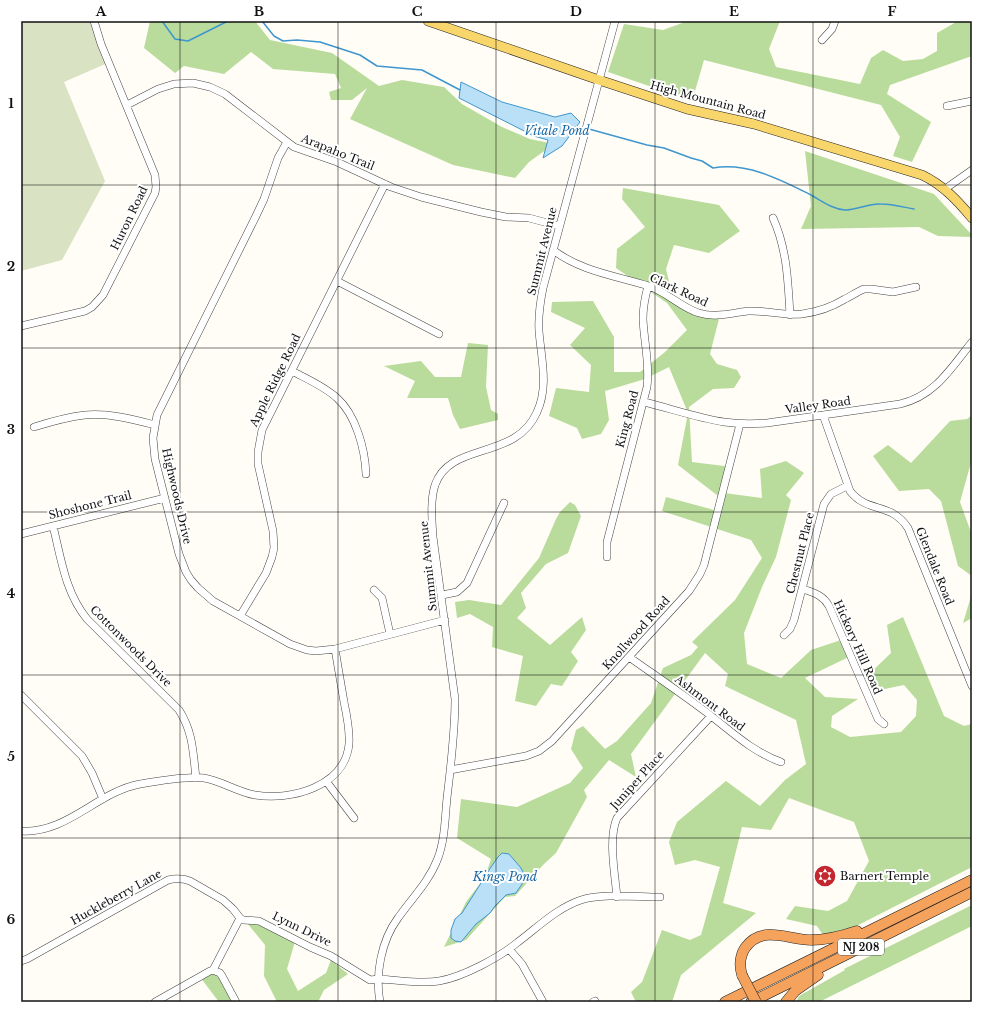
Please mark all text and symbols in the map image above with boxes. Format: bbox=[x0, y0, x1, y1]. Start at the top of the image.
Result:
text: A bbox=[95, 3, 107, 20]
text: B bbox=[254, 3, 264, 20]
text: C bbox=[412, 3, 423, 20]
text: D bbox=[570, 3, 582, 20]
text: E bbox=[729, 3, 739, 20]
text: F bbox=[888, 3, 897, 20]
street label: High Mountain Road bbox=[649, 78, 768, 122]
text: 1 bbox=[8, 95, 14, 112]
water label: Vitale Pond bbox=[524, 123, 591, 138]
street label: Arapaho Trail bbox=[298, 131, 377, 173]
street label: Huron Road bbox=[107, 183, 151, 252]
street label: Summit Avenue bbox=[524, 205, 560, 297]
text: 2 bbox=[7, 258, 15, 275]
street label: Clark Road bbox=[648, 270, 711, 310]
street label: Apple Ridge Road bbox=[246, 331, 304, 430]
street label: King Road bbox=[613, 388, 642, 449]
street label: Valley Road bbox=[783, 393, 852, 417]
text: 3 bbox=[7, 421, 15, 438]
street label: Highwoods Drive bbox=[159, 446, 195, 546]
street label: Shoshone Trail bbox=[47, 488, 133, 522]
street label: Chestnut Place bbox=[783, 511, 817, 595]
street label: Summit Avenue bbox=[416, 520, 440, 612]
street label: Glendale Road bbox=[913, 525, 957, 608]
text: 4 bbox=[7, 585, 16, 602]
street label: Knollwood Road bbox=[599, 593, 673, 673]
street label: Hickory Hill Road bbox=[831, 598, 885, 697]
street label: Cottonwoods Drive bbox=[87, 602, 175, 690]
street label: Ashmont Road bbox=[671, 671, 748, 734]
text: 5 bbox=[7, 748, 15, 765]
street label: Juniper Place bbox=[606, 748, 667, 814]
synagogue icon: Barnert Temple bbox=[812, 863, 838, 889]
street label: Huckleberry Lane bbox=[68, 866, 164, 928]
water label: Kings Pond bbox=[472, 869, 538, 884]
place label: Barnert Temple bbox=[840, 869, 929, 883]
street label: Lynn Drive bbox=[270, 909, 334, 949]
text: 6 bbox=[7, 911, 16, 928]
road number: NJ 208 bbox=[838, 939, 884, 955]

